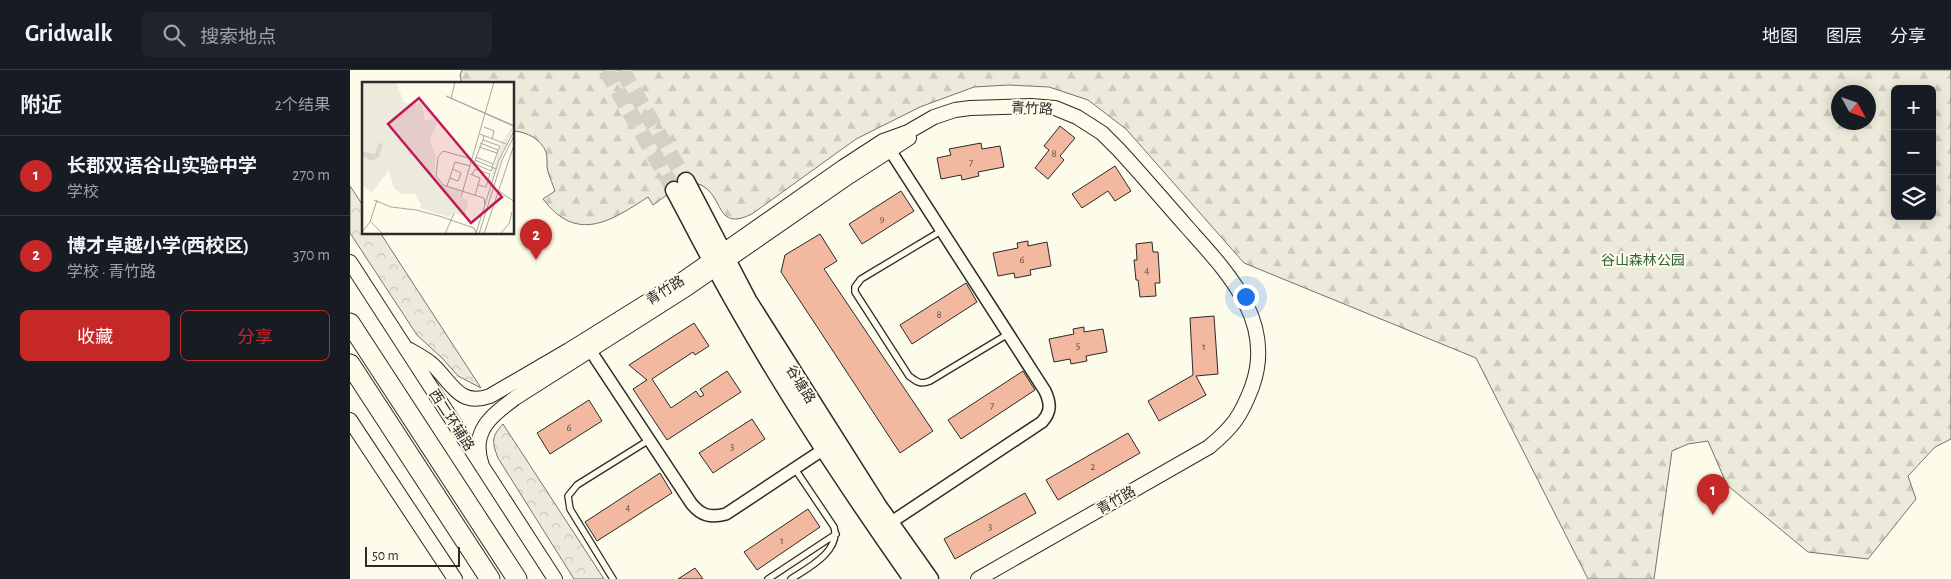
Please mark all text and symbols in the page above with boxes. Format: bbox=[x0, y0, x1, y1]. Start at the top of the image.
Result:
search box bbox=[142, 12, 492, 57]
icon: search bbox=[160, 21, 188, 49]
text: Gridwalk bbox=[25, 22, 112, 46]
text: 搜索地点 bbox=[200, 28, 276, 47]
text: 地图 bbox=[1762, 28, 1798, 46]
text: 图层 bbox=[1826, 28, 1862, 46]
text: 分享 bbox=[1890, 28, 1926, 46]
inset map bbox=[362, 82, 515, 235]
north arrow bbox=[1831, 85, 1876, 130]
map controls bbox=[1891, 85, 1936, 220]
button: + bbox=[1891, 85, 1936, 130]
text: 附近 bbox=[20, 95, 62, 116]
text: 2个结果 bbox=[275, 97, 330, 113]
street label: 青竹路 bbox=[1011, 100, 1053, 117]
button: − bbox=[1891, 130, 1936, 175]
house number: 8 bbox=[1051, 148, 1057, 159]
text: 长郡双语谷山实验中学 bbox=[67, 157, 257, 176]
house number: 7 bbox=[969, 157, 974, 168]
text: 1 bbox=[33, 167, 39, 183]
text: 270 m bbox=[292, 167, 330, 183]
button: layers bbox=[1891, 175, 1936, 220]
text: 学校 bbox=[67, 184, 99, 200]
house number: 9 bbox=[879, 213, 885, 224]
pin: 2 bbox=[520, 219, 552, 260]
text: 博才卓越小学(西校区) bbox=[67, 237, 249, 256]
text: 2 bbox=[32, 247, 40, 263]
text: 370 m bbox=[293, 247, 330, 263]
park label: 谷山森林公园 bbox=[1601, 253, 1685, 268]
house number: 6 bbox=[1019, 254, 1025, 265]
text: 学校 · 青竹路 bbox=[67, 264, 156, 280]
house number: 4 bbox=[1144, 265, 1150, 276]
street label: 青竹路 bbox=[643, 273, 687, 308]
your location bbox=[1233, 284, 1259, 310]
house number: 8 bbox=[936, 309, 942, 320]
button: 收藏 bbox=[20, 310, 170, 361]
button: 分享 bbox=[180, 310, 330, 361]
house number: 5 bbox=[1076, 340, 1081, 351]
house number: 1 bbox=[1202, 341, 1206, 352]
street label: 谷塘路 bbox=[783, 362, 819, 406]
street label: 西二环辅路 bbox=[426, 387, 477, 454]
house number: 7 bbox=[990, 400, 995, 411]
house number: 6 bbox=[566, 422, 572, 433]
house number: 3 bbox=[730, 441, 735, 452]
house number: 2 bbox=[1090, 461, 1096, 472]
pin: 1 bbox=[1697, 474, 1729, 515]
street label: 青竹路 bbox=[1094, 483, 1138, 517]
house number: 4 bbox=[625, 502, 631, 513]
house number: 3 bbox=[988, 521, 993, 532]
house number: 1 bbox=[780, 535, 784, 546]
scale bar bbox=[365, 544, 460, 567]
text: 50 m bbox=[372, 549, 399, 563]

